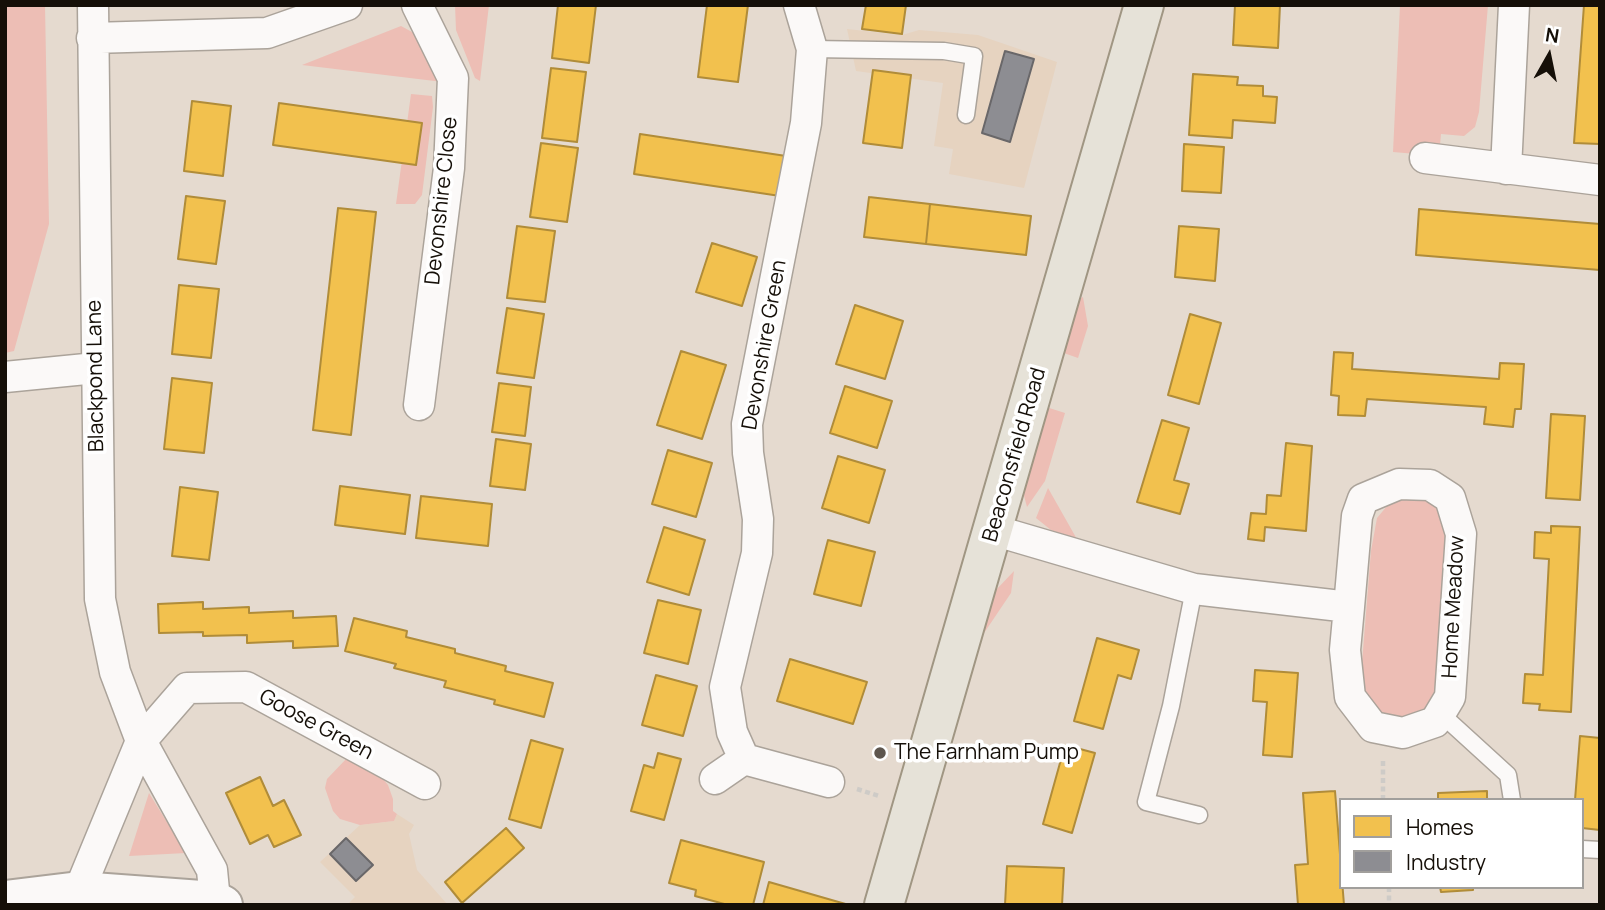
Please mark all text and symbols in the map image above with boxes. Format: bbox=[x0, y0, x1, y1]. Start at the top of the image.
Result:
north arrow bbox=[1514, 21, 1584, 91]
text: N bbox=[1544, 21, 1561, 49]
street label: Devonshire Close bbox=[421, 116, 463, 286]
street label: Devonshire Green bbox=[738, 258, 792, 432]
street label: Blackpond Lane bbox=[82, 300, 110, 452]
street label: Beaconsfield Road bbox=[978, 365, 1052, 545]
street label: Home Meadow bbox=[1438, 535, 1470, 679]
street label: Goose Green bbox=[254, 684, 378, 766]
place label: The Farnham Pump bbox=[894, 740, 1079, 766]
marker: The Farnham Pump bbox=[872, 745, 888, 761]
legend bbox=[1339, 798, 1584, 889]
text: Homes bbox=[1406, 813, 1474, 841]
text: Industry bbox=[1406, 848, 1486, 876]

